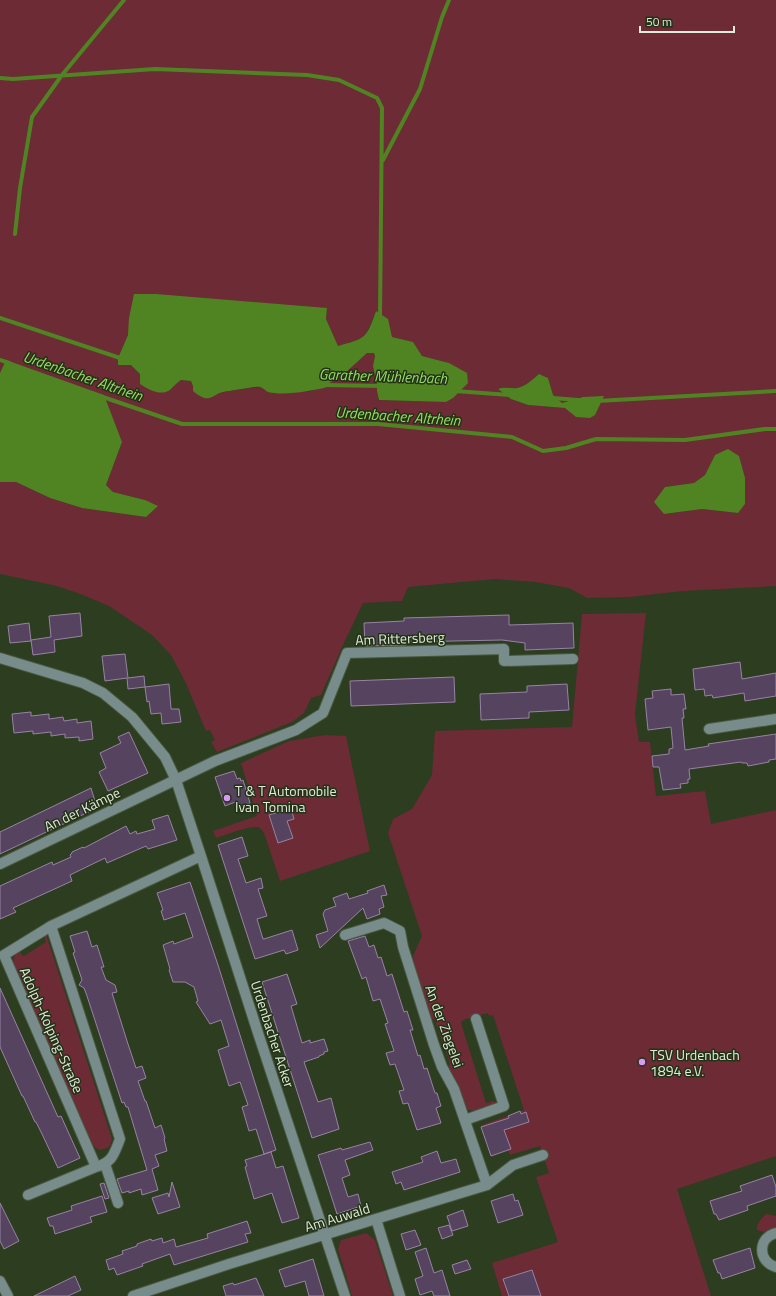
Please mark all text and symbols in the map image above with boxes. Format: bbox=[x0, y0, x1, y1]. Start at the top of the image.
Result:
scale bar bbox=[640, 8, 734, 34]
text: 50 m bbox=[646, 12, 672, 31]
water label: Urdenbacher Altrhein bbox=[20, 345, 146, 407]
water label: Garather Mühlenbach bbox=[319, 362, 448, 390]
water label: Urdenbacher Altrhein bbox=[335, 400, 462, 432]
street label: Am Rittersberg bbox=[355, 626, 445, 650]
place label: T & T Automobile Ivan Tomina bbox=[235, 780, 337, 817]
street label: An der Kämpe bbox=[40, 781, 124, 837]
marker: T & T Automobile Ivan Tomina bbox=[222, 793, 232, 803]
street label: Adolph-Kolping-Straße bbox=[15, 964, 89, 1096]
street label: Urdenbacher Acker bbox=[246, 978, 300, 1090]
street label: An der Ziegelei bbox=[420, 982, 470, 1070]
place label: TSV Urdenbach 1894 e.V. bbox=[650, 1044, 740, 1081]
marker: TSV Urdenbach 1894 e.V. bbox=[637, 1057, 647, 1067]
street label: Am Auwald bbox=[302, 1197, 372, 1237]

